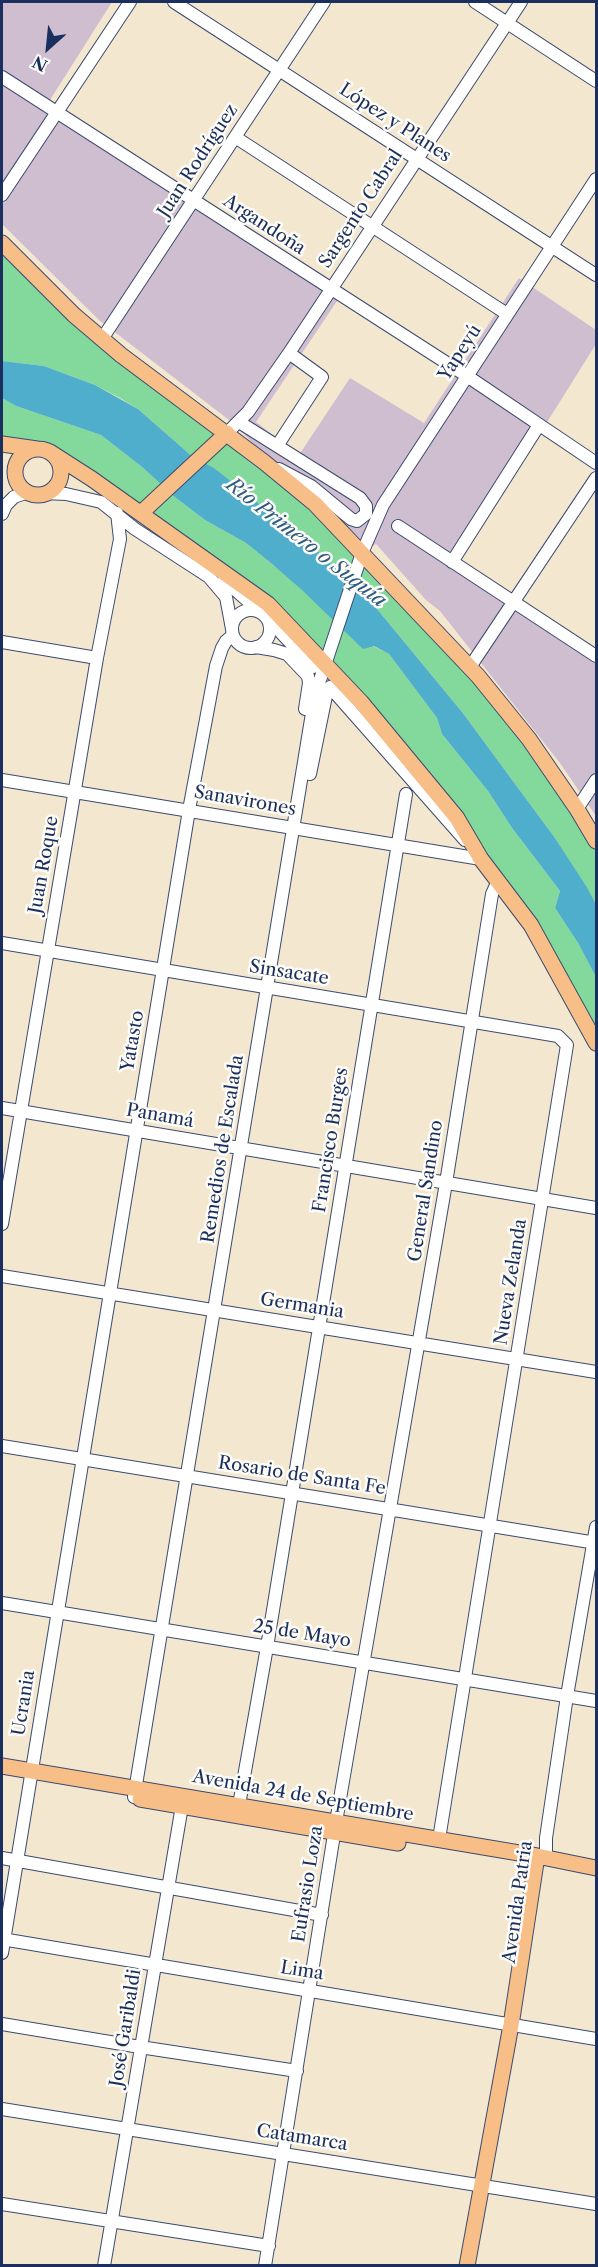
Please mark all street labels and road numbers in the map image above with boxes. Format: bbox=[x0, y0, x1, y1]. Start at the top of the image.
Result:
street label: López y Planes bbox=[335, 79, 455, 167]
street label: Juan Rodríguez bbox=[153, 100, 243, 222]
street label: Sargento Cabral bbox=[315, 146, 407, 272]
street label: Argandoña bbox=[219, 190, 309, 260]
street label: Yapeyú bbox=[434, 321, 486, 385]
street label: Sanavirones bbox=[192, 781, 298, 821]
street label: Juan Roque bbox=[25, 814, 63, 916]
street label: Sinsacate bbox=[248, 956, 330, 990]
street label: Yatasto bbox=[117, 1009, 149, 1073]
street label: Remedios de Escalada bbox=[197, 1053, 249, 1245]
street label: Francisco Burges bbox=[309, 1066, 353, 1214]
street label: Panamá bbox=[125, 1099, 195, 1133]
street label: General Sandino bbox=[404, 1119, 448, 1263]
street label: Nueva Zelanda bbox=[490, 1217, 532, 1347]
street label: Germania bbox=[259, 1289, 345, 1323]
street label: Rosario de Santa Fe bbox=[217, 1452, 387, 1500]
street label: 25 de Mayo bbox=[252, 1616, 352, 1652]
street label: Ucrania bbox=[8, 1669, 40, 1737]
street label: Avenida 24 de Septiembre bbox=[191, 1766, 415, 1826]
street label: Eufrasio Loza bbox=[288, 1824, 328, 1944]
street label: Avenida Patria bbox=[499, 1839, 537, 1965]
street label: Lima bbox=[279, 1957, 325, 1985]
street label: José Garibaldi bbox=[106, 1967, 146, 2089]
street label: Catamarca bbox=[255, 2120, 349, 2156]

